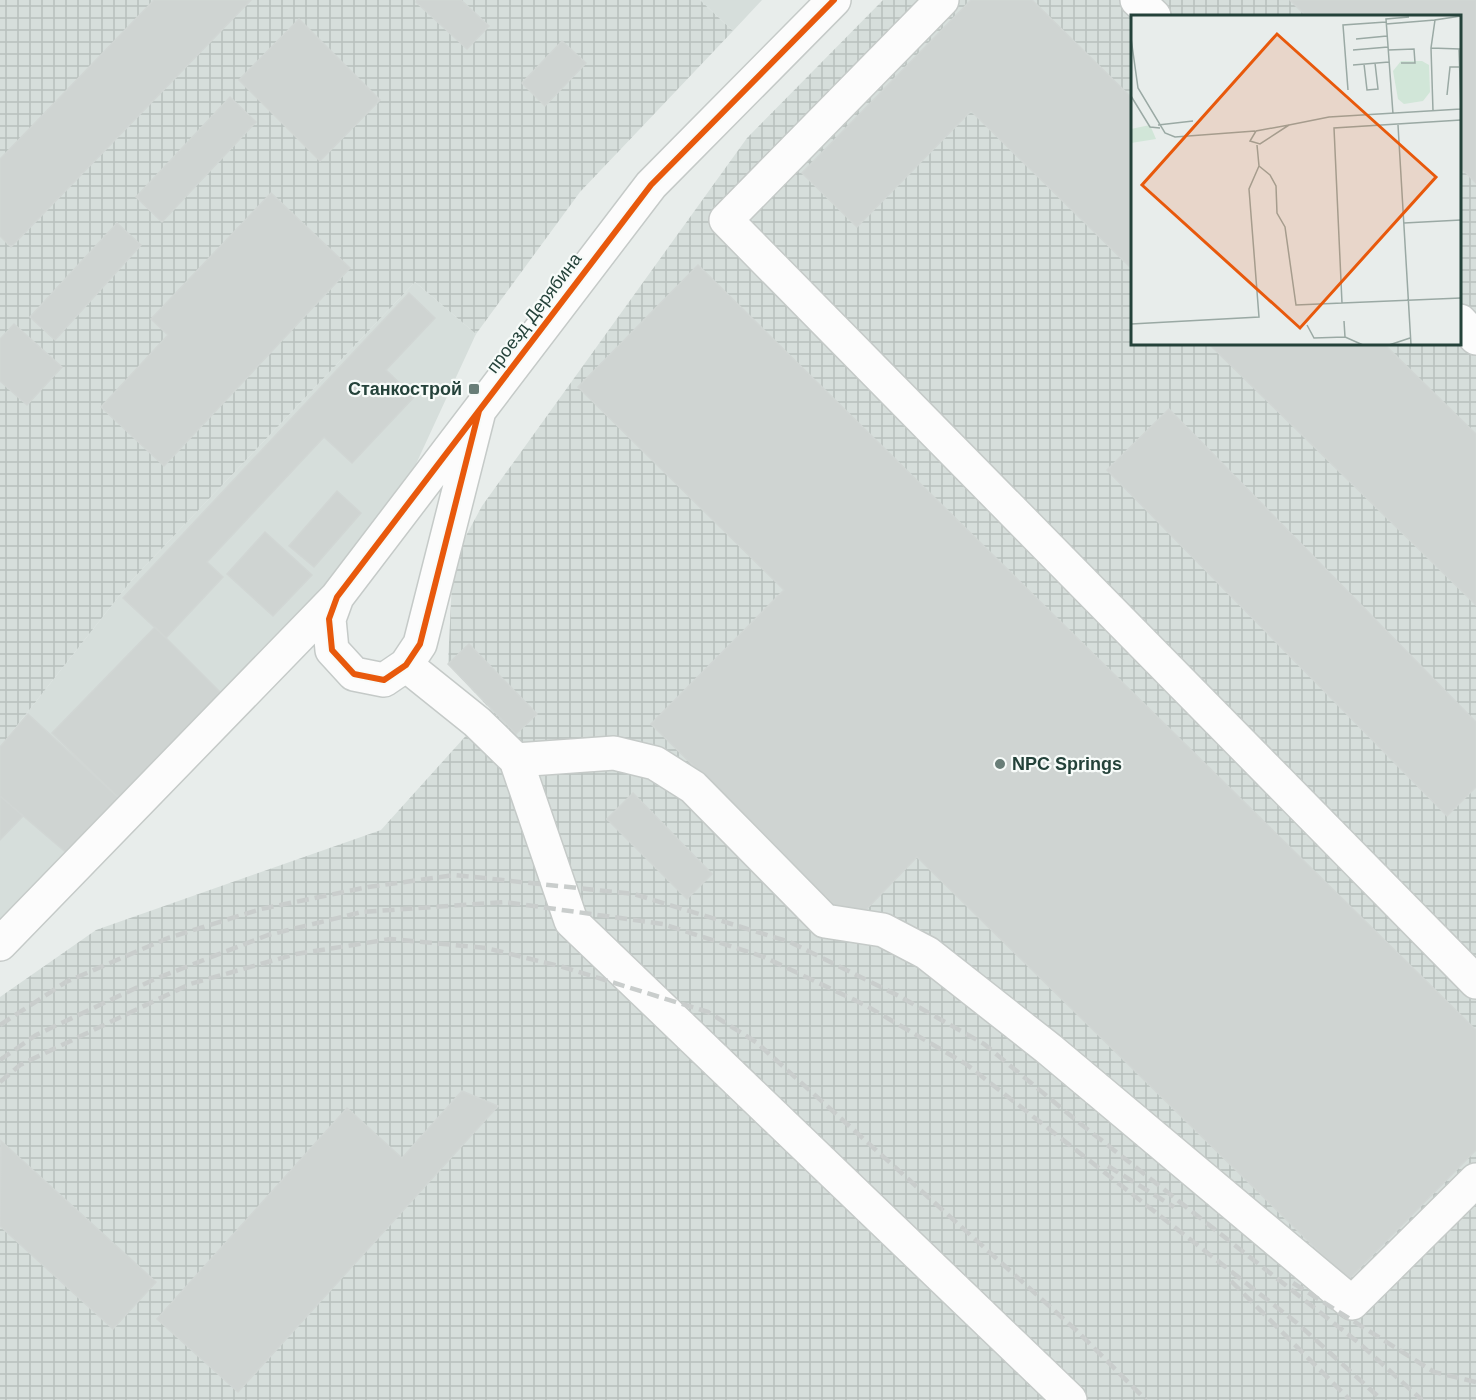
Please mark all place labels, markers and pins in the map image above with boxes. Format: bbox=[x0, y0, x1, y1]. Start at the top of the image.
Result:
place label: Станкострой bbox=[348, 379, 462, 399]
marker: Станкострой bbox=[467, 382, 481, 396]
place label: NPC Springs bbox=[1012, 754, 1122, 774]
marker: NPC Springs bbox=[993, 757, 1007, 771]

